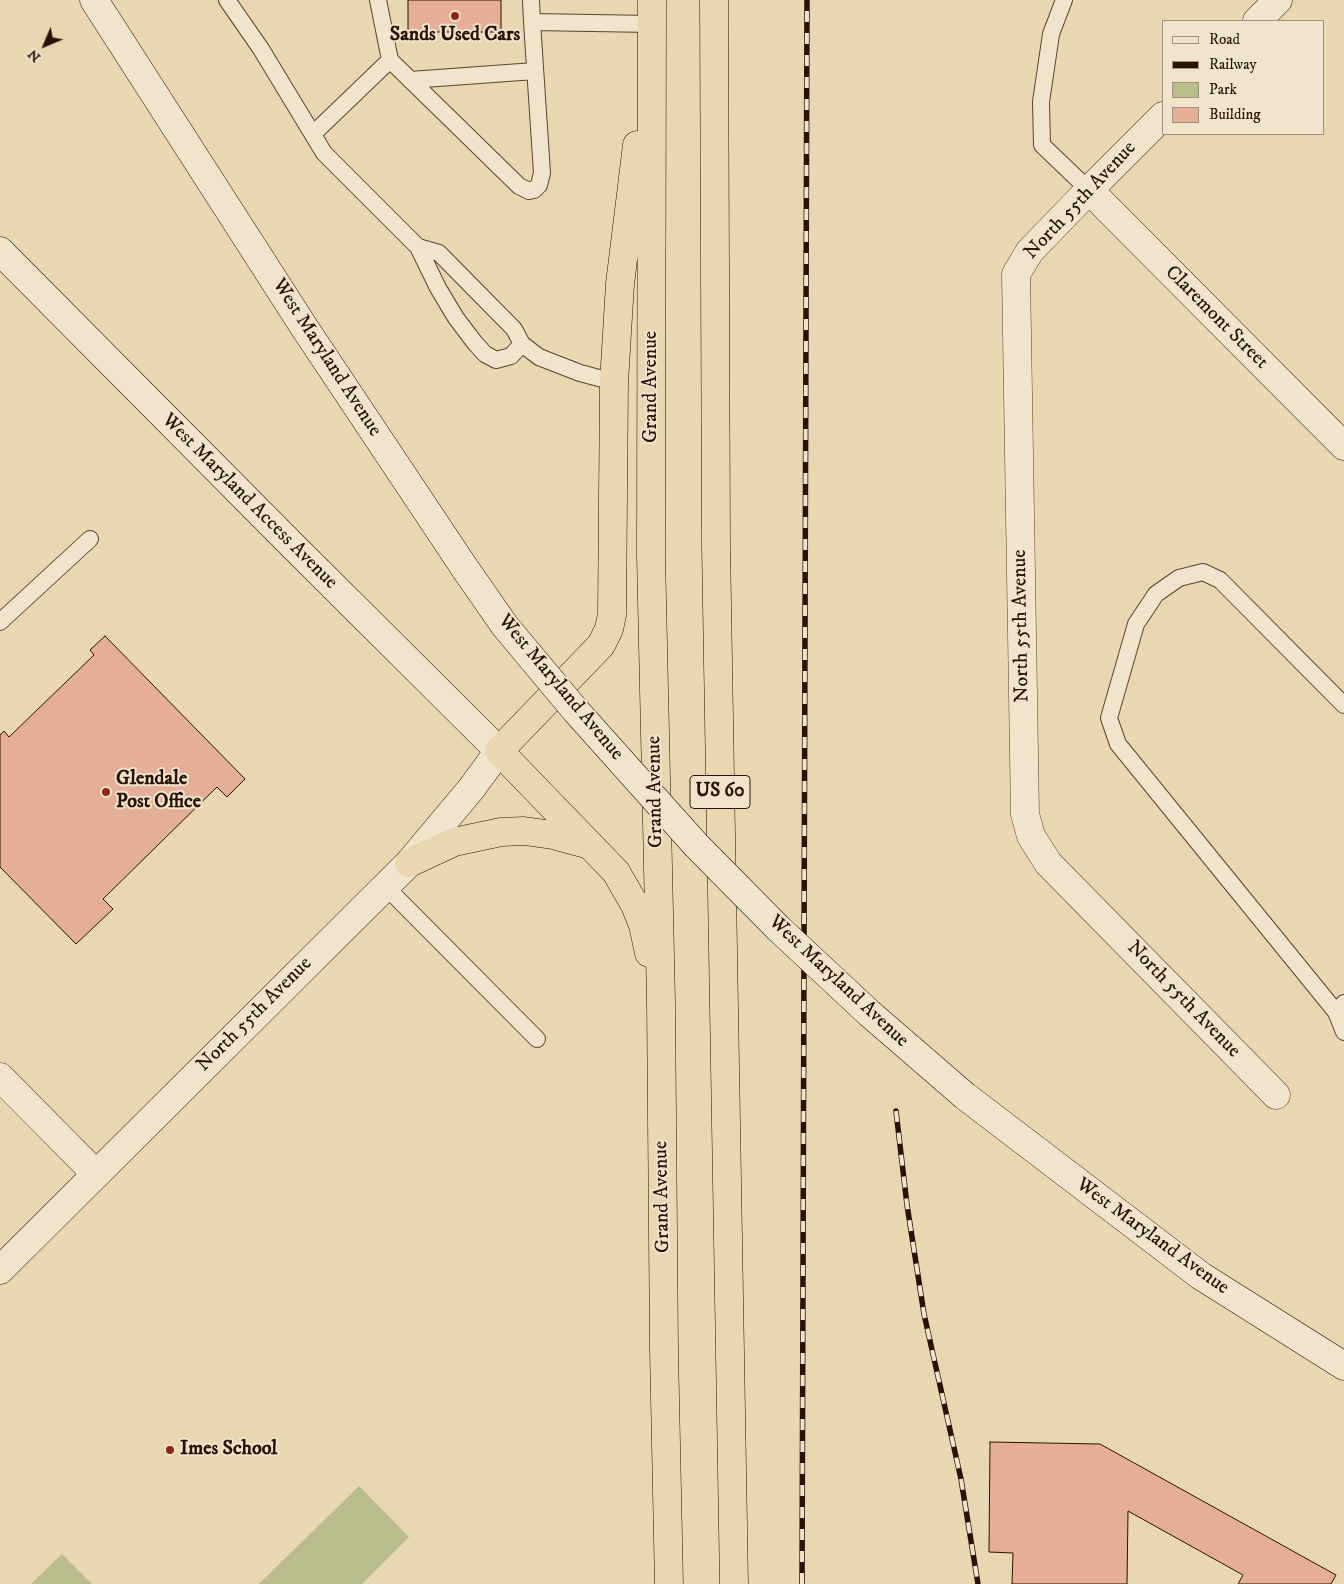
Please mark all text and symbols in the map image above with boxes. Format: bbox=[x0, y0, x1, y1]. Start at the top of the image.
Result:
marker: Sands Used Cars bbox=[449, 10, 461, 22]
north arrow bbox=[20, 20, 70, 70]
legend bbox=[1162, 20, 1324, 135]
place label: Sands Used Cars bbox=[390, 24, 520, 48]
text: Road bbox=[1209, 30, 1240, 49]
text: N bbox=[24, 45, 45, 66]
text: Railway bbox=[1209, 55, 1257, 74]
text: Park bbox=[1209, 80, 1237, 99]
text: Building bbox=[1209, 105, 1261, 124]
street label: North 55th Avenue bbox=[1020, 137, 1142, 265]
street label: Claremont Street bbox=[1159, 261, 1273, 375]
street label: West Maryland Avenue bbox=[266, 275, 386, 441]
street label: Grand Avenue bbox=[640, 331, 664, 443]
street label: West Maryland Access Avenue bbox=[156, 409, 342, 595]
street label: North 55th Avenue bbox=[1009, 549, 1035, 703]
street label: West Maryland Avenue bbox=[492, 610, 628, 766]
street label: Grand Avenue bbox=[643, 736, 669, 848]
place label: Glendale Post Office bbox=[116, 768, 201, 815]
road number: US 60 bbox=[690, 776, 750, 809]
marker: Glendale Post Office bbox=[100, 786, 112, 798]
street label: West Maryland Avenue bbox=[763, 911, 913, 1053]
street label: North 55th Avenue bbox=[1121, 937, 1245, 1063]
street label: North 55th Avenue bbox=[192, 952, 318, 1078]
street label: Grand Avenue bbox=[650, 1141, 676, 1253]
street label: West Maryland Avenue bbox=[1071, 1173, 1233, 1301]
place label: Imes School bbox=[180, 1438, 277, 1462]
marker: Imes School bbox=[164, 1444, 176, 1456]

